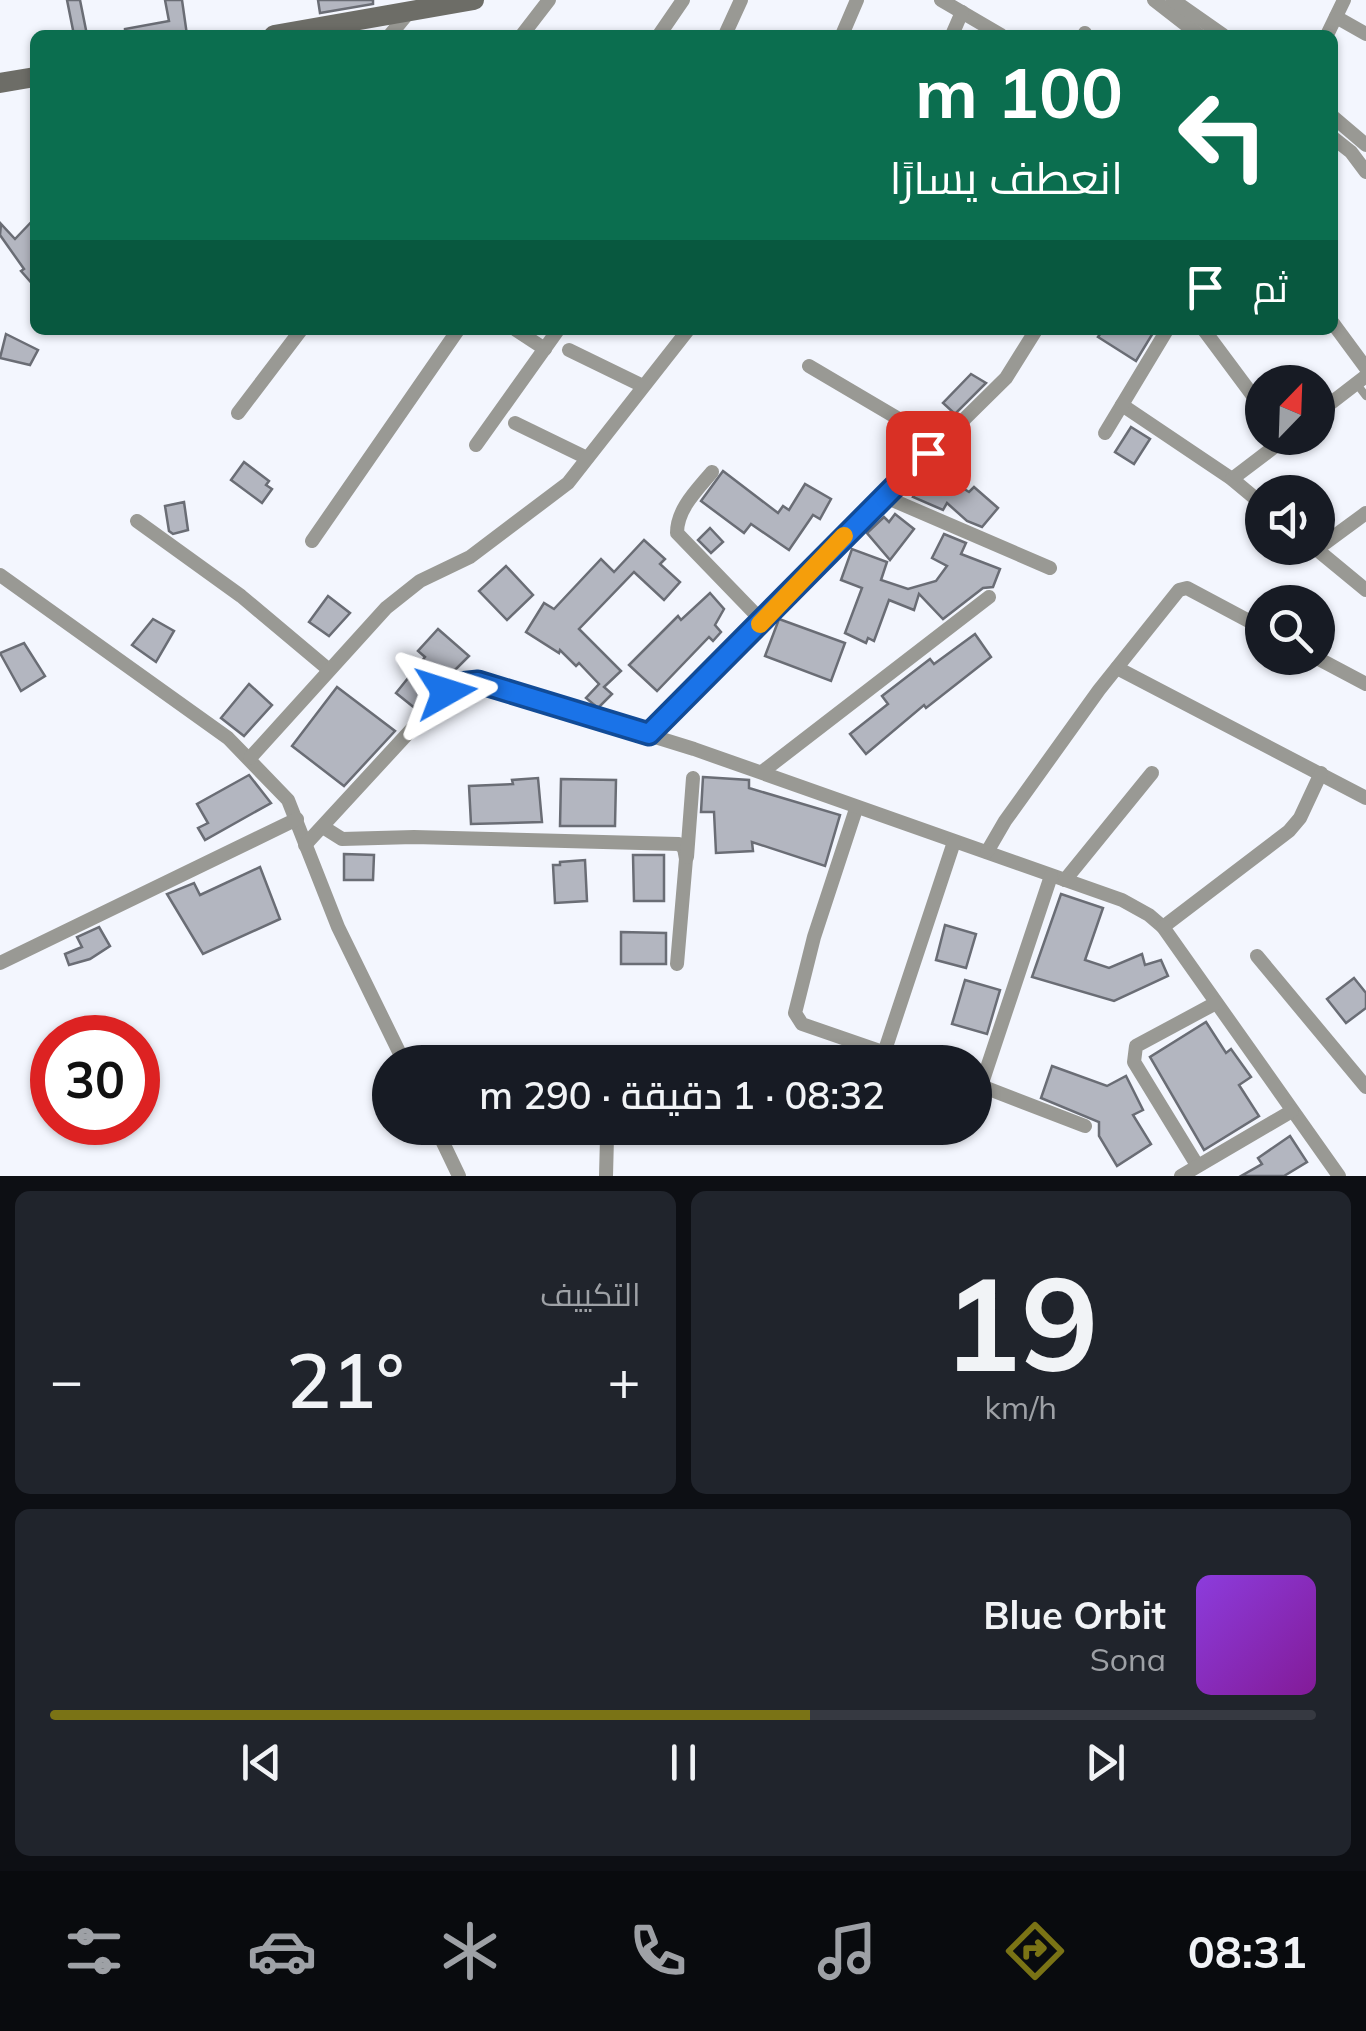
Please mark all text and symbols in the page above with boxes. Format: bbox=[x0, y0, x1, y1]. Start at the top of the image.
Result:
text: 100 m bbox=[915, 48, 1123, 136]
icon: left bbox=[1158, 70, 1288, 200]
text: انعطف يسارًا bbox=[889, 149, 1123, 205]
icon: arrive bbox=[1178, 260, 1233, 315]
text: ثم bbox=[1253, 264, 1288, 312]
north arrow bbox=[1245, 365, 1335, 455]
map controls bbox=[1245, 365, 1335, 675]
pin bbox=[886, 411, 971, 496]
icon: arrive bbox=[901, 426, 956, 481]
button: sound bbox=[1245, 475, 1335, 565]
button: search bbox=[1245, 585, 1335, 675]
position arrow bbox=[394, 640, 498, 744]
speed limit sign: 30 bbox=[30, 1015, 160, 1145]
text: 08:32 · 1 دقيقة · 290 m bbox=[479, 1071, 885, 1119]
text: 19 bbox=[943, 1240, 1099, 1404]
text: التكييف bbox=[540, 1274, 641, 1314]
text: 21° bbox=[286, 1333, 404, 1427]
text: − bbox=[50, 1345, 83, 1414]
text: + bbox=[607, 1345, 640, 1414]
text: km/h bbox=[985, 1387, 1057, 1427]
text: Blue Orbit bbox=[983, 1591, 1166, 1639]
text: Sona bbox=[1090, 1639, 1166, 1679]
icon: previous bbox=[234, 1735, 289, 1790]
icon: pause bbox=[656, 1735, 711, 1790]
icon: next bbox=[1078, 1735, 1133, 1790]
icon: filters bbox=[59, 1916, 129, 1986]
icon: car bbox=[247, 1916, 317, 1986]
icon: climate bbox=[435, 1916, 505, 1986]
icon: phone bbox=[623, 1916, 693, 1986]
icon: music bbox=[812, 1916, 882, 1986]
icon: directions bbox=[1000, 1916, 1070, 1986]
text: 08:31 bbox=[1188, 1923, 1307, 1979]

